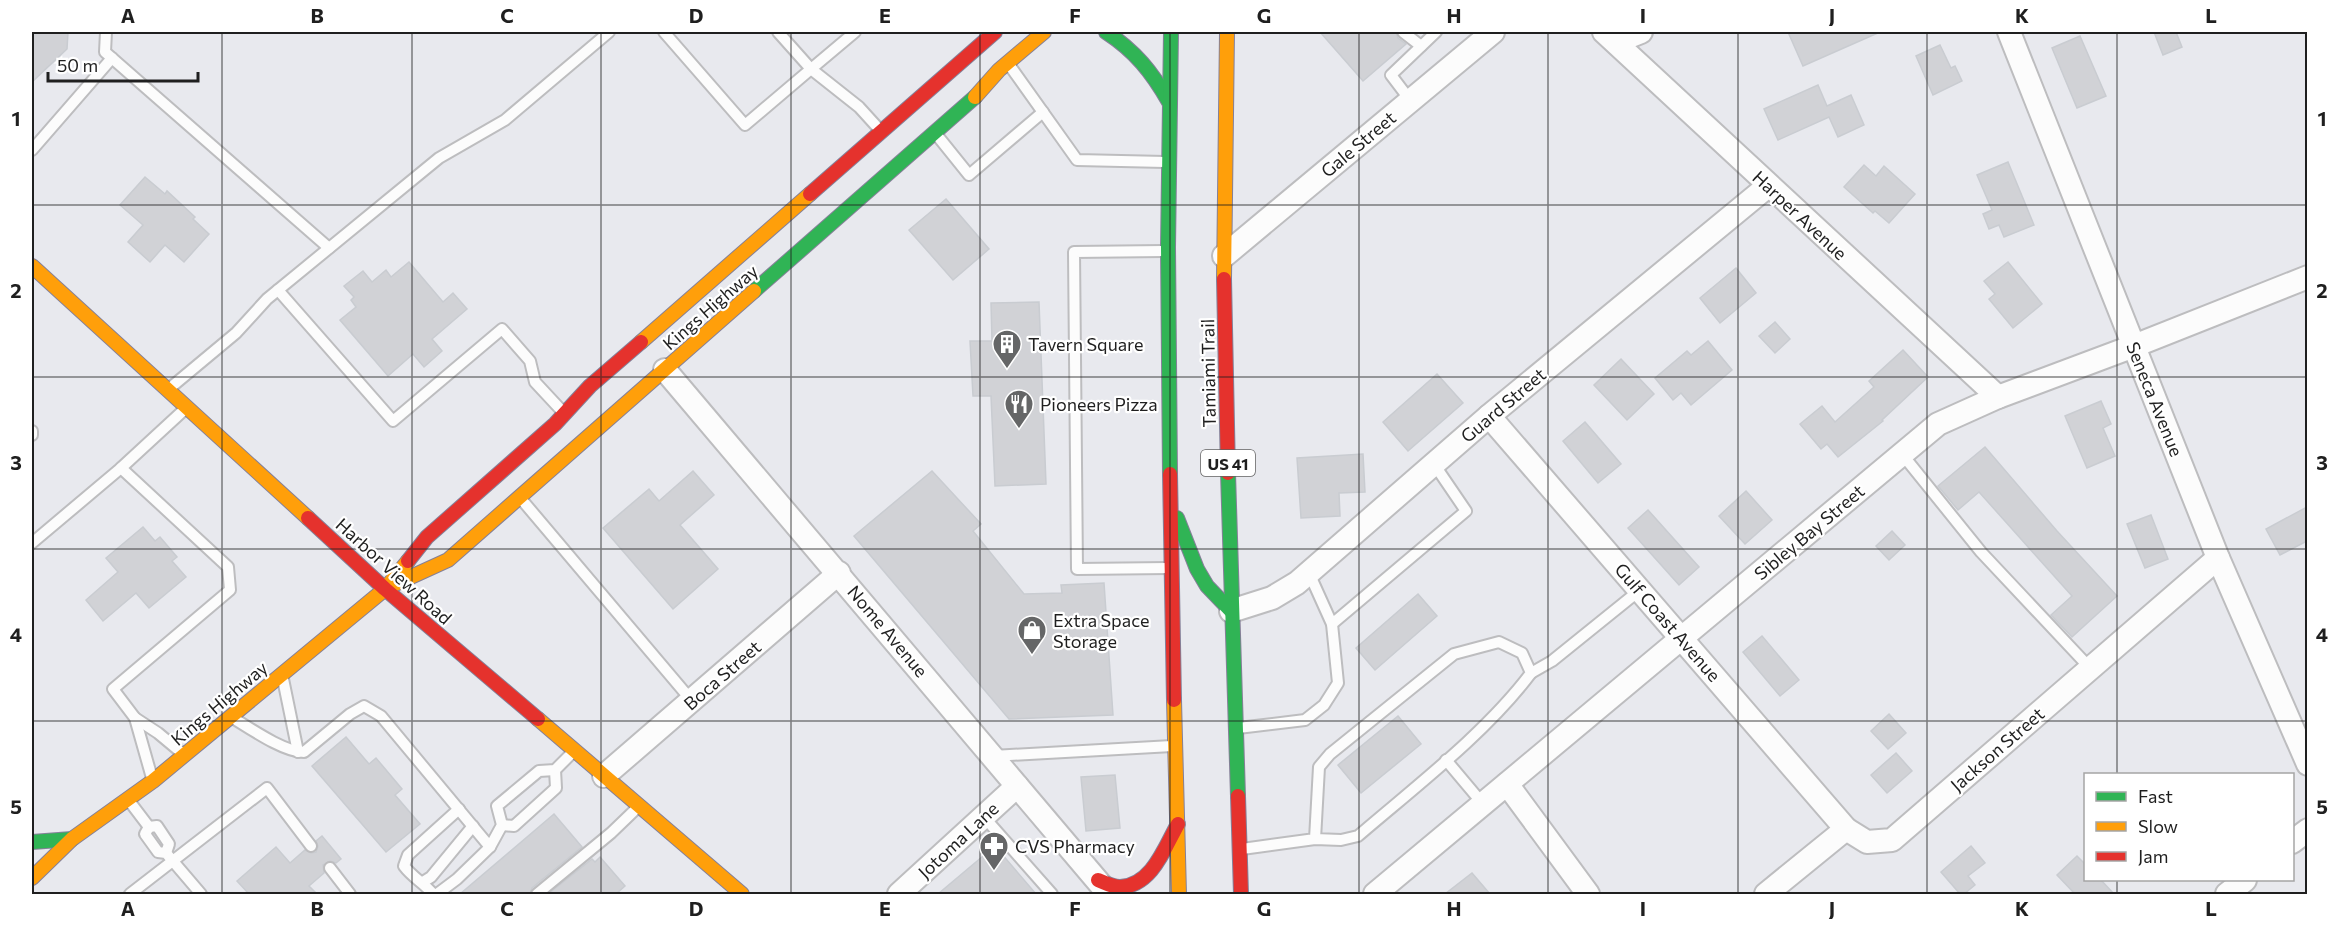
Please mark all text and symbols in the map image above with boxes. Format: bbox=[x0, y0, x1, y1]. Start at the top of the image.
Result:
text: A bbox=[121, 3, 135, 27]
text: B bbox=[310, 3, 324, 27]
text: C bbox=[500, 3, 514, 27]
text: D bbox=[689, 3, 703, 27]
text: E bbox=[879, 3, 891, 27]
text: F bbox=[1069, 3, 1081, 27]
text: G bbox=[1257, 3, 1271, 27]
text: H bbox=[1447, 3, 1462, 27]
text: I bbox=[1640, 3, 1646, 27]
text: J bbox=[1829, 3, 1835, 27]
text: K bbox=[2015, 3, 2029, 27]
text: L bbox=[2205, 3, 2217, 27]
scale bar bbox=[48, 45, 198, 83]
text: 50 m bbox=[57, 54, 98, 76]
text: 1 bbox=[11, 106, 21, 130]
street label: Gale Street bbox=[1316, 106, 1400, 182]
text: 1 bbox=[2317, 106, 2327, 130]
street label: Harper Avenue bbox=[1748, 166, 1852, 264]
street label: Kings Highway bbox=[658, 260, 762, 354]
text: 2 bbox=[10, 278, 22, 302]
text: 2 bbox=[2316, 278, 2328, 302]
street label: Tamiami Trail bbox=[1196, 319, 1220, 427]
building icon: Tavern Square bbox=[991, 328, 1023, 370]
place label: Tavern Square bbox=[1028, 333, 1143, 355]
street label: Seneca Avenue bbox=[2122, 338, 2188, 460]
street label: Guard Street bbox=[1456, 363, 1550, 447]
restaurant icon: Pioneers Pizza bbox=[1003, 388, 1035, 430]
place label: Pioneers Pizza bbox=[1040, 393, 1158, 415]
text: 3 bbox=[10, 450, 22, 474]
road number: US 41 bbox=[1201, 450, 1255, 476]
text: 3 bbox=[2316, 450, 2328, 474]
street label: Sibley Bay Street bbox=[1749, 480, 1869, 584]
street label: Harbor View Road bbox=[332, 513, 456, 629]
street label: Gulf Coast Avenue bbox=[1611, 558, 1725, 686]
street label: Nome Avenue bbox=[843, 581, 933, 681]
place label: Extra Space Storage bbox=[1053, 609, 1150, 652]
shop icon: Extra Space Storage bbox=[1016, 614, 1048, 656]
text: 4 bbox=[10, 622, 22, 646]
text: 4 bbox=[2316, 622, 2328, 646]
street label: Boca Street bbox=[679, 636, 765, 714]
street label: Kings Highway bbox=[166, 656, 272, 750]
street label: Jackson Street bbox=[1946, 702, 2048, 796]
legend bbox=[2084, 773, 2294, 881]
text: Fast bbox=[2138, 785, 2173, 807]
text: 5 bbox=[10, 794, 22, 818]
text: 5 bbox=[2316, 794, 2328, 818]
street label: Jotoma Lane bbox=[913, 797, 1003, 883]
text: Slow bbox=[2138, 815, 2178, 837]
pharmacy icon: CVS Pharmacy bbox=[978, 830, 1010, 872]
place label: CVS Pharmacy bbox=[1015, 835, 1135, 857]
text: Jam bbox=[2138, 845, 2168, 867]
text: A bbox=[121, 896, 135, 920]
text: B bbox=[310, 896, 324, 920]
text: C bbox=[500, 896, 514, 920]
text: D bbox=[689, 896, 703, 920]
text: E bbox=[879, 896, 891, 920]
text: F bbox=[1069, 896, 1081, 920]
text: G bbox=[1257, 896, 1271, 920]
text: H bbox=[1447, 896, 1462, 920]
text: I bbox=[1640, 896, 1646, 920]
text: J bbox=[1829, 896, 1835, 920]
text: K bbox=[2015, 896, 2029, 920]
text: L bbox=[2205, 896, 2217, 920]

